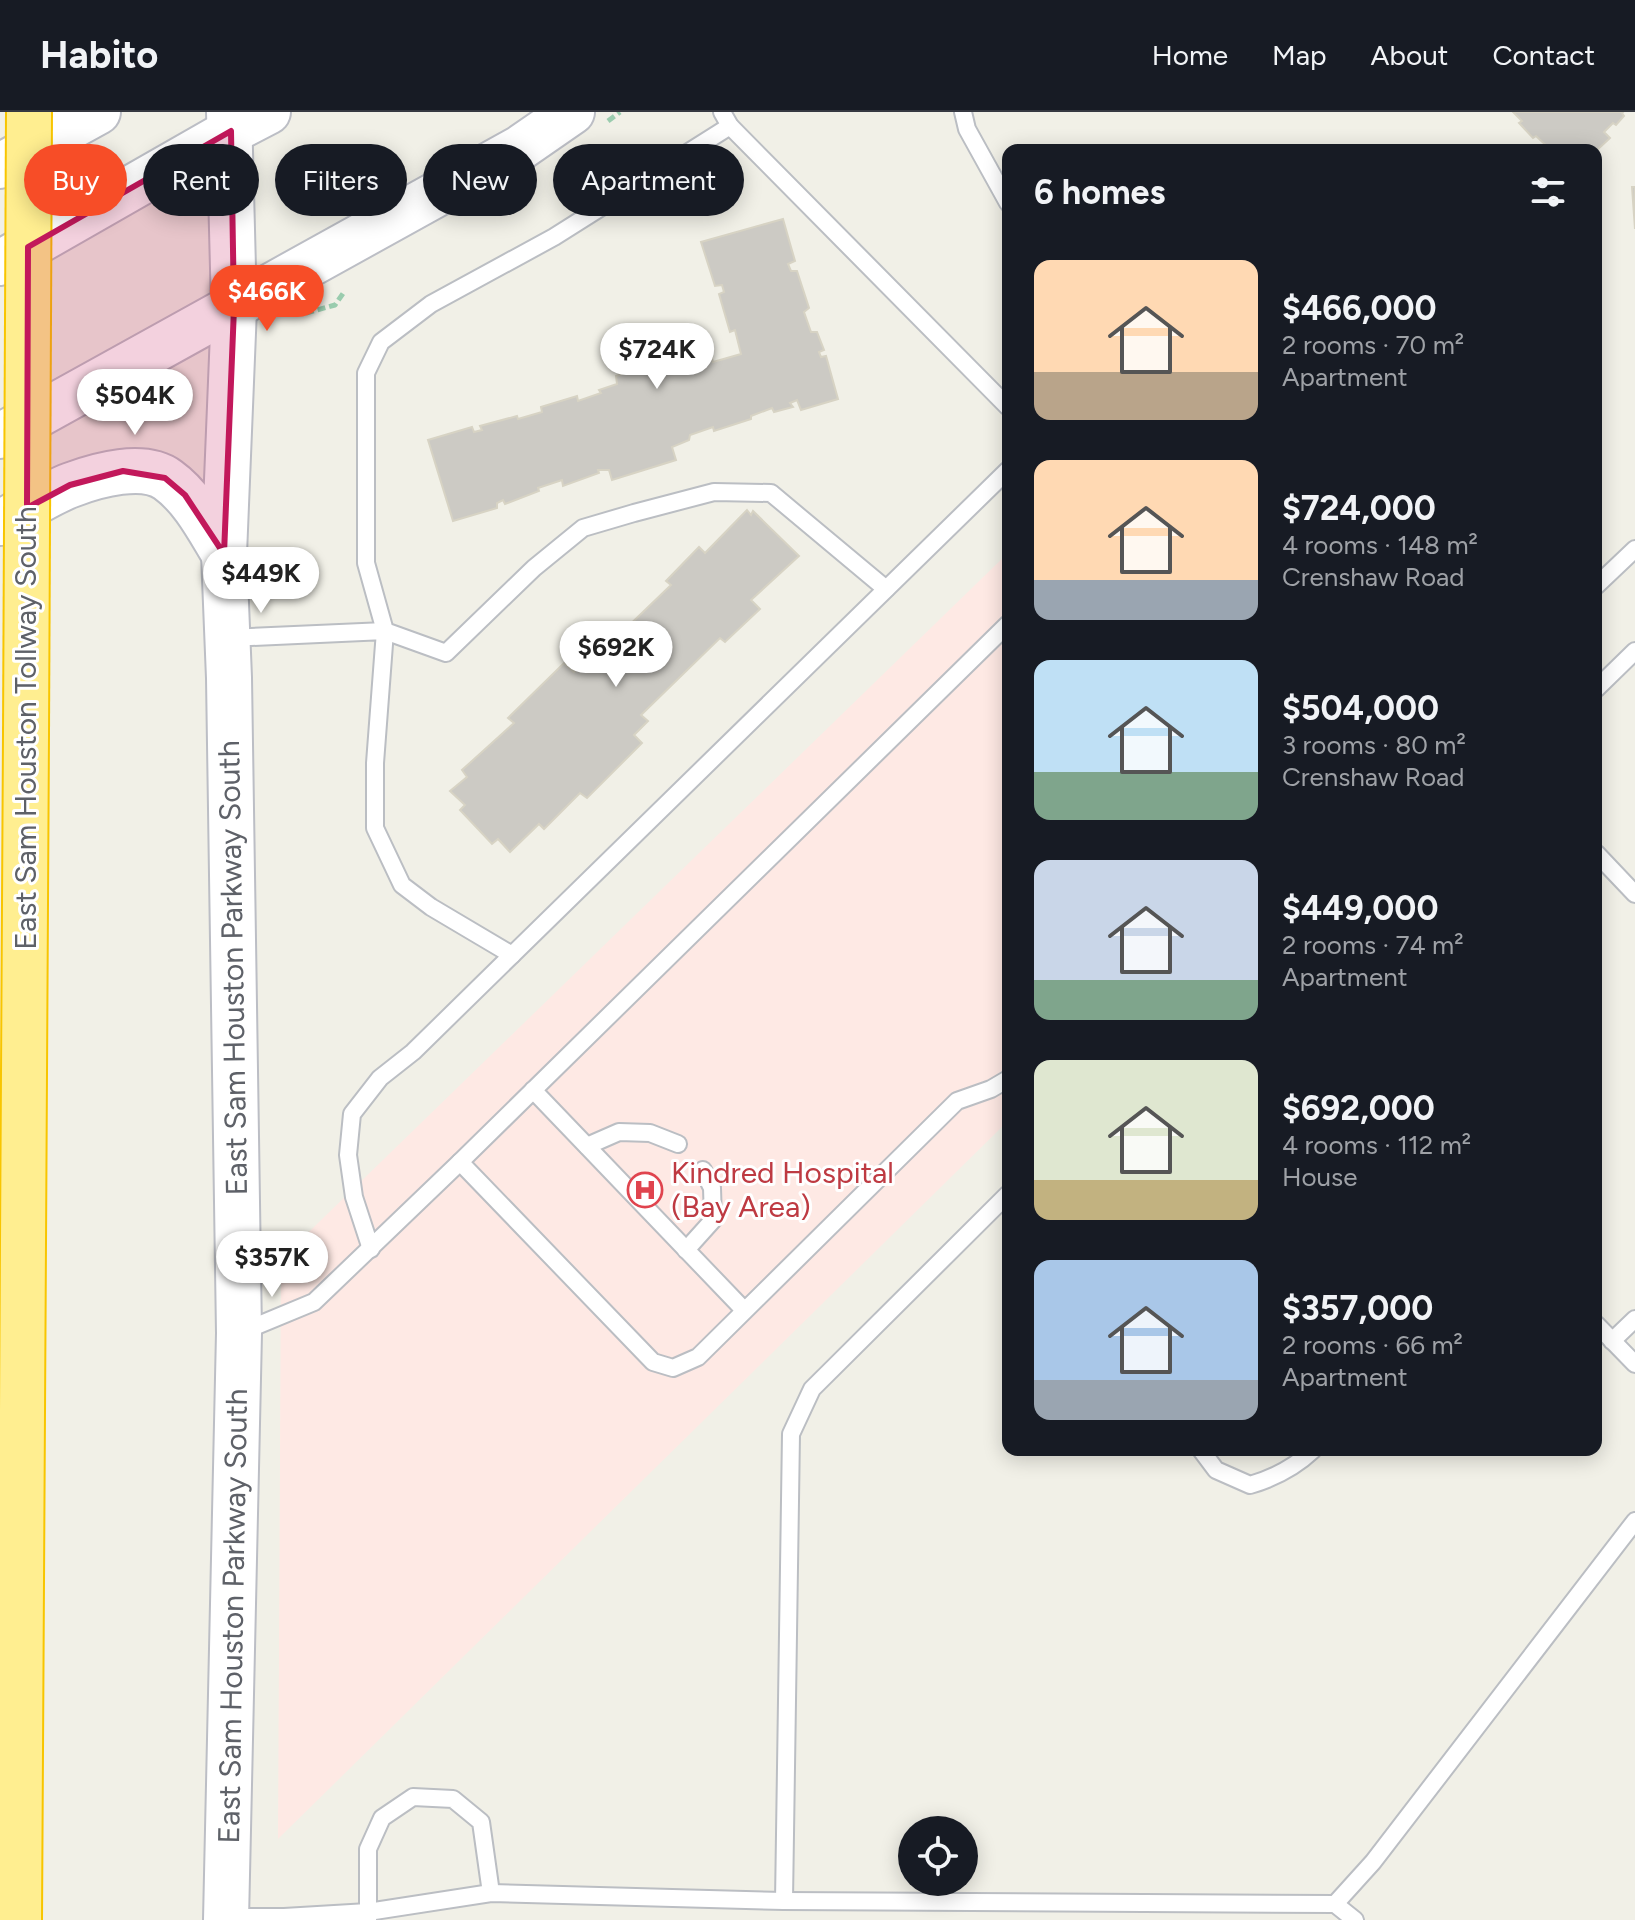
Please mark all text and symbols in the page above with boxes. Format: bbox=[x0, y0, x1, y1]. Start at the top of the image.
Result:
text: Habito bbox=[40, 32, 158, 78]
text: Home bbox=[1152, 38, 1228, 72]
text: Map bbox=[1272, 38, 1327, 72]
text: About bbox=[1371, 38, 1448, 72]
text: Contact bbox=[1492, 38, 1595, 72]
chip: Buy bbox=[24, 144, 127, 216]
chip: Rent bbox=[143, 144, 259, 216]
chip: Filters bbox=[275, 144, 407, 216]
chip: New bbox=[423, 144, 537, 216]
chip: Apartment bbox=[553, 144, 744, 216]
icon: filters bbox=[1526, 170, 1570, 214]
text: 6 homes bbox=[1034, 172, 1165, 213]
pin: $466K bbox=[211, 265, 323, 333]
text: $466K bbox=[228, 275, 306, 307]
text: $466,000 bbox=[1282, 288, 1437, 329]
icon: home bbox=[1098, 292, 1194, 388]
pin: $724K bbox=[601, 323, 713, 391]
text: 2 rooms · 70 m² bbox=[1282, 329, 1464, 361]
text: $724K bbox=[618, 333, 696, 365]
text: Apartment bbox=[1282, 361, 1408, 393]
pin: $504K bbox=[79, 369, 191, 437]
text: $504K bbox=[95, 379, 175, 411]
text: $724,000 bbox=[1282, 488, 1436, 529]
icon: home bbox=[1098, 492, 1194, 588]
street label: East Sam Houston Tollway South bbox=[7, 506, 44, 950]
text: 4 rooms · 148 m² bbox=[1282, 529, 1478, 561]
pin: $449K bbox=[205, 547, 317, 615]
text: $449K bbox=[221, 557, 301, 589]
text: Crenshaw Road bbox=[1282, 561, 1465, 593]
pin: $692K bbox=[560, 621, 672, 689]
text: $692K bbox=[578, 631, 654, 663]
text: $504,000 bbox=[1282, 688, 1439, 729]
icon: home bbox=[1098, 692, 1194, 788]
text: 3 rooms · 80 m² bbox=[1282, 729, 1466, 761]
street label: East Sam Houston Parkway South bbox=[210, 740, 255, 1196]
text: Crenshaw Road bbox=[1282, 761, 1465, 793]
text: $449,000 bbox=[1282, 888, 1438, 929]
icon: home bbox=[1098, 892, 1194, 988]
text: 2 rooms · 74 m² bbox=[1282, 929, 1464, 961]
text: Apartment bbox=[1282, 961, 1408, 993]
text: $692,000 bbox=[1282, 1088, 1435, 1129]
icon: home bbox=[1098, 1092, 1194, 1188]
text: 4 rooms · 112 m² bbox=[1282, 1129, 1471, 1161]
place label: Kindred Hospital (Bay Area) bbox=[671, 1154, 894, 1225]
text: House bbox=[1282, 1161, 1357, 1193]
hospital icon: Kindred Hospital (Bay Area) bbox=[626, 1171, 664, 1209]
pin: $357K bbox=[216, 1231, 328, 1299]
text: $357K bbox=[234, 1241, 310, 1273]
text: $357,000 bbox=[1282, 1288, 1433, 1329]
icon: home bbox=[1098, 1292, 1194, 1388]
text: 2 rooms · 66 m² bbox=[1282, 1329, 1463, 1361]
text: Apartment bbox=[1282, 1361, 1408, 1393]
street label: East Sam Houston Parkway South bbox=[210, 1388, 255, 1844]
map controls bbox=[898, 1816, 978, 1896]
button: locate bbox=[898, 1816, 978, 1896]

